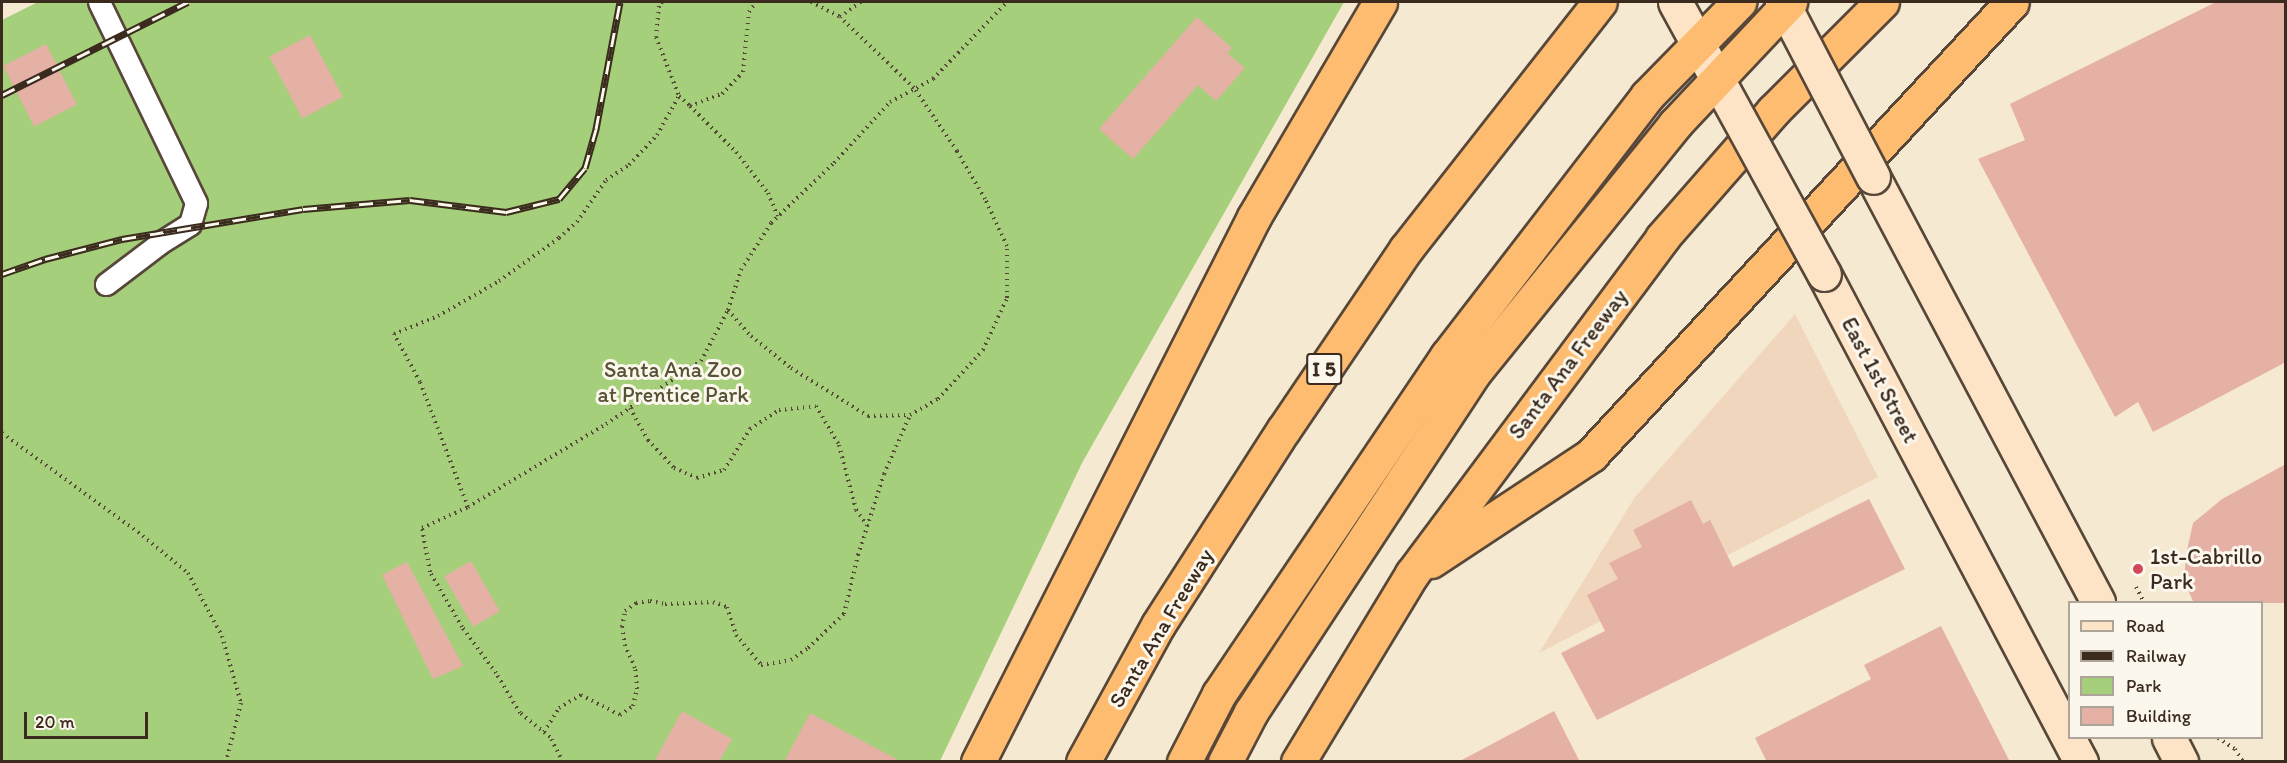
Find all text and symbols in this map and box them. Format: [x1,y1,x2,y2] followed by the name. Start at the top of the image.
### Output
[1503,284,1633,444] street label: Santa Ana Freeway
[1836,313,1924,447] street label: East 1st Street
[1306,351,1342,387] road number: I 5
[597,356,749,408] park label: Santa Ana Zoo at Prentice Park
[2150,543,2262,594] place label: 1st-Cabrillo Park
[1103,544,1219,712] street label: Santa Ana Freeway
[2131,562,2145,576] marker: 1st-Cabrillo Park
[2068,601,2263,739] legend
[2126,615,2165,637] text: Road
[2126,645,2186,667] text: Railway
[2126,675,2161,697] text: Park
[27,700,152,738] scale bar
[2126,705,2191,727] text: Building
[35,711,75,733] text: 20 m

